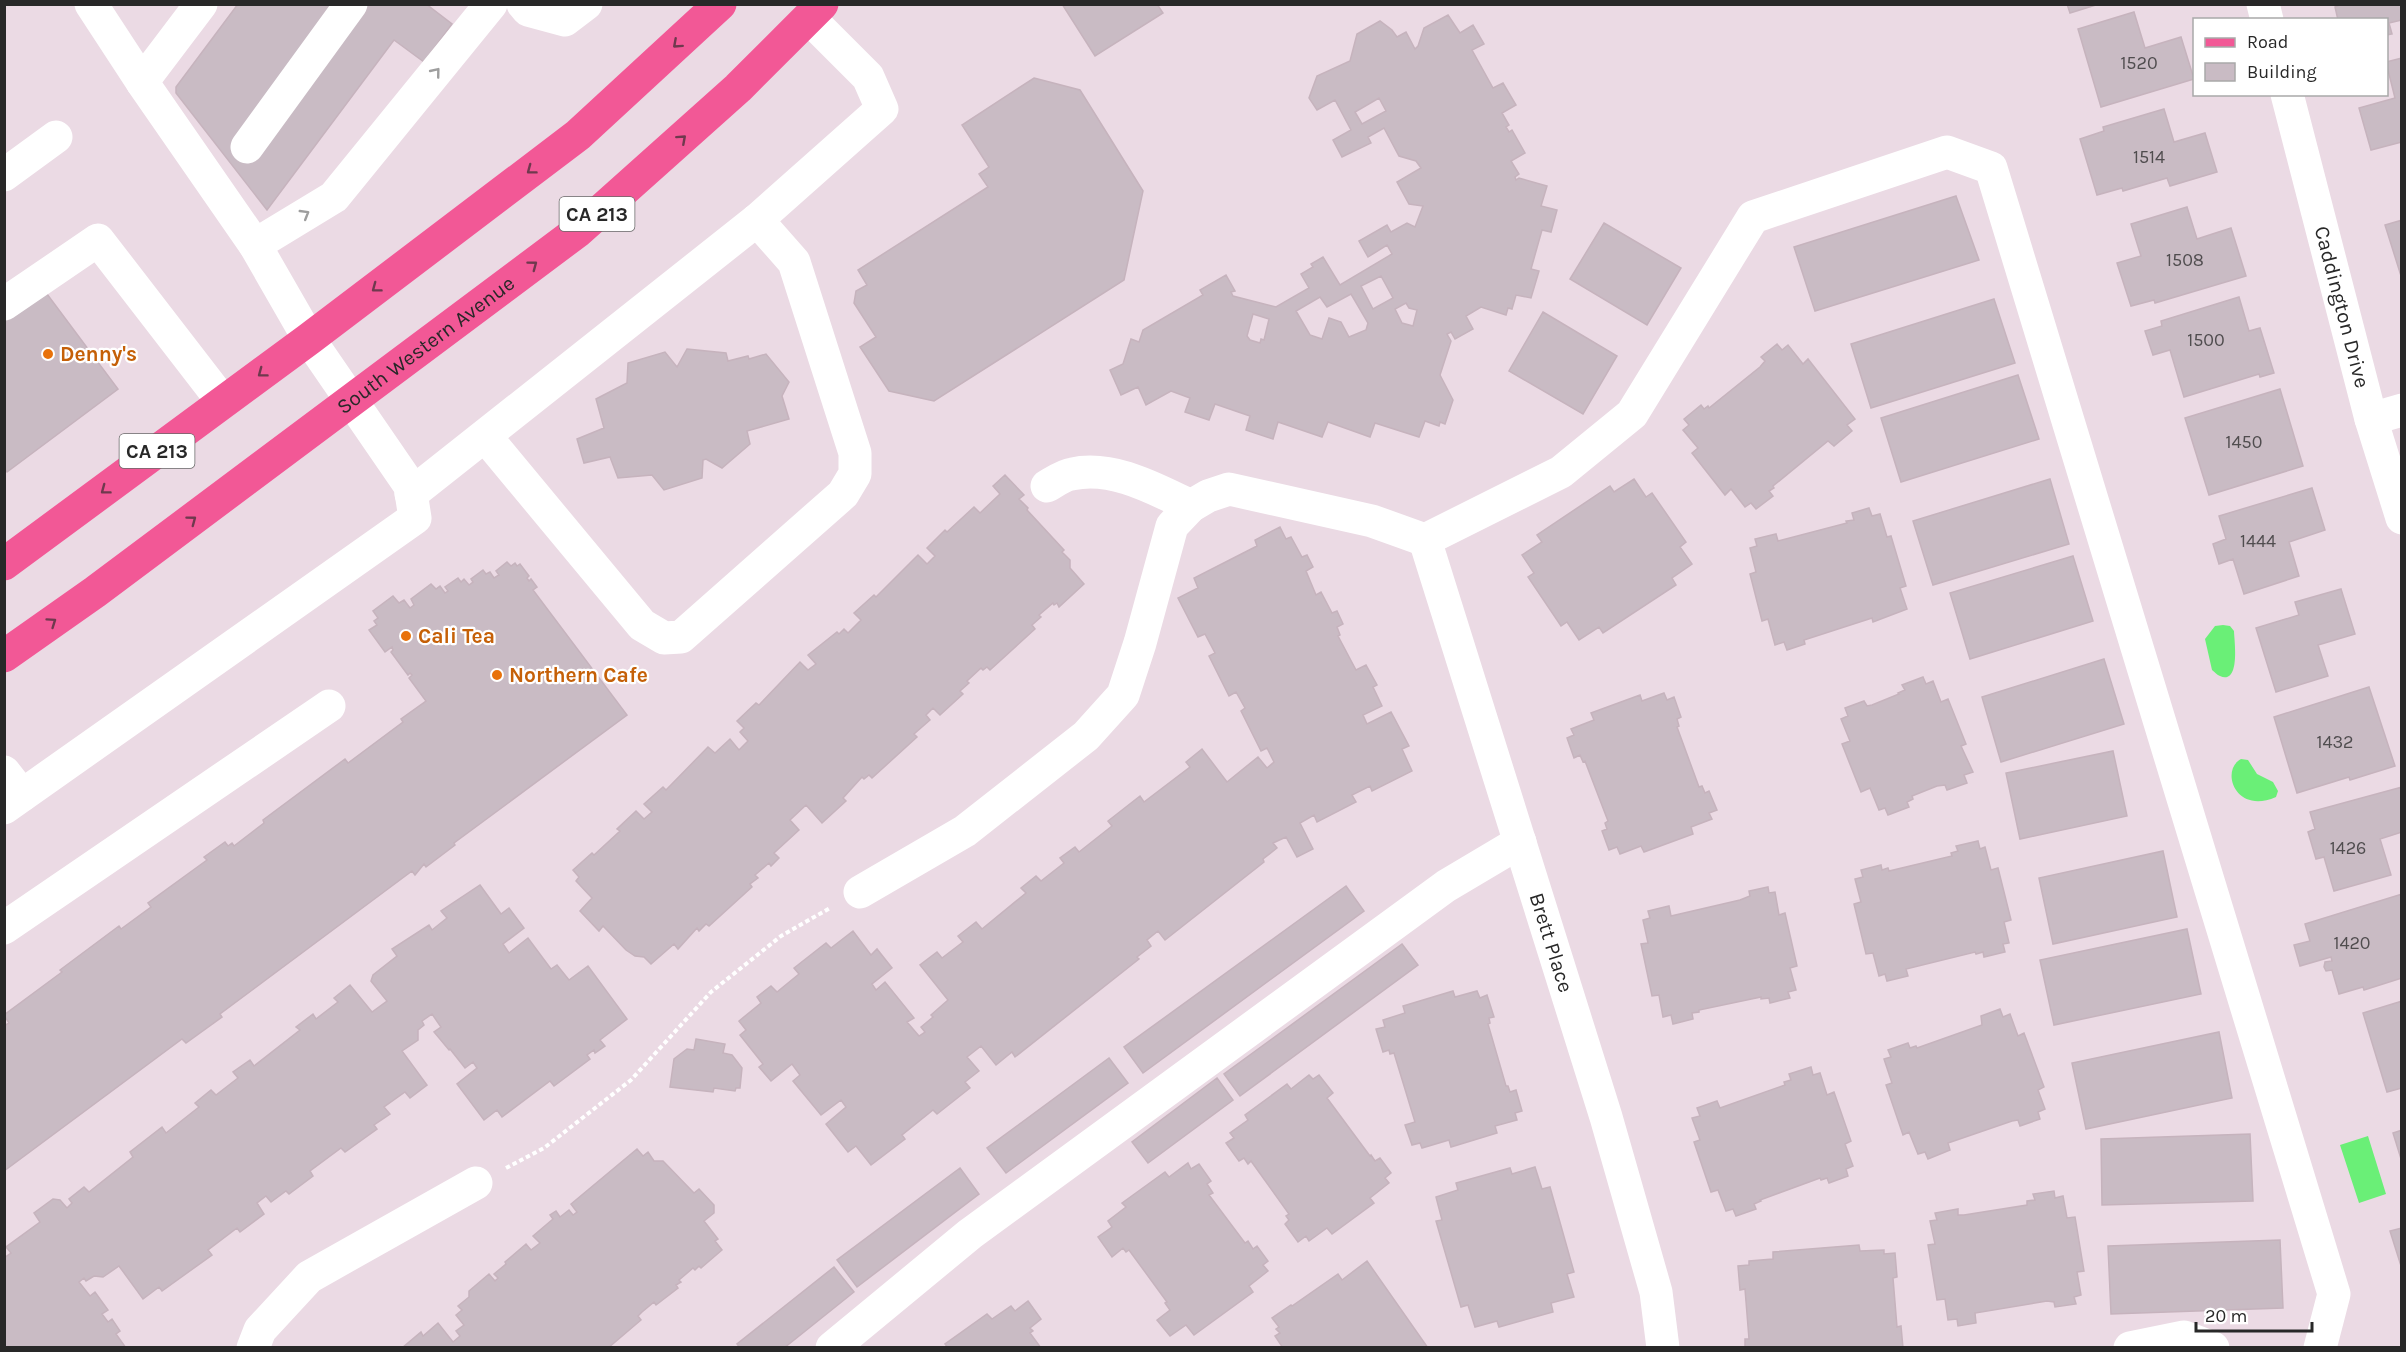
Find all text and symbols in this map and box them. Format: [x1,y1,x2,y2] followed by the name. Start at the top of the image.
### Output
[2193,18,2388,96] legend
[2247,31,2288,53] text: Road
[673,37,684,48] one-way arrow
[2120,52,2158,74] house number: 1520
[2247,61,2317,83] text: Building
[428,68,439,79] one-way arrow
[675,135,686,146] one-way arrow
[2133,146,2165,168] house number: 1514
[527,163,538,174] one-way arrow
[560,197,634,231] road number: CA 213
[299,210,309,222] one-way arrow
[2310,223,2374,391] street label: Caddington Drive
[2166,249,2204,271] house number: 1508
[526,261,537,272] one-way arrow
[332,271,519,419] street label: South Western Avenue
[371,281,382,292] one-way arrow
[2187,329,2225,351] house number: 1500
[60,342,137,366] place label: Denny's
[41,347,55,361] marker: Denny's
[257,366,268,377] one-way arrow
[2226,431,2262,453] house number: 1450
[120,434,195,468] road number: CA 213
[101,482,112,493] one-way arrow
[186,516,197,527] one-way arrow
[2240,530,2276,552] house number: 1444
[46,619,57,630] one-way arrow
[418,624,495,648] place label: Cali Tea
[399,629,413,643] marker: Cali Tea
[509,663,648,687] place label: Northern Cafe
[490,668,504,682] marker: Northern Cafe
[2316,731,2354,753] house number: 1432
[2330,837,2366,859] house number: 1426
[1524,890,1578,995] street label: Brett Place
[2333,932,2371,954] house number: 1420
[2196,1295,2312,1333] scale bar
[2205,1305,2247,1327] text: 20 m

